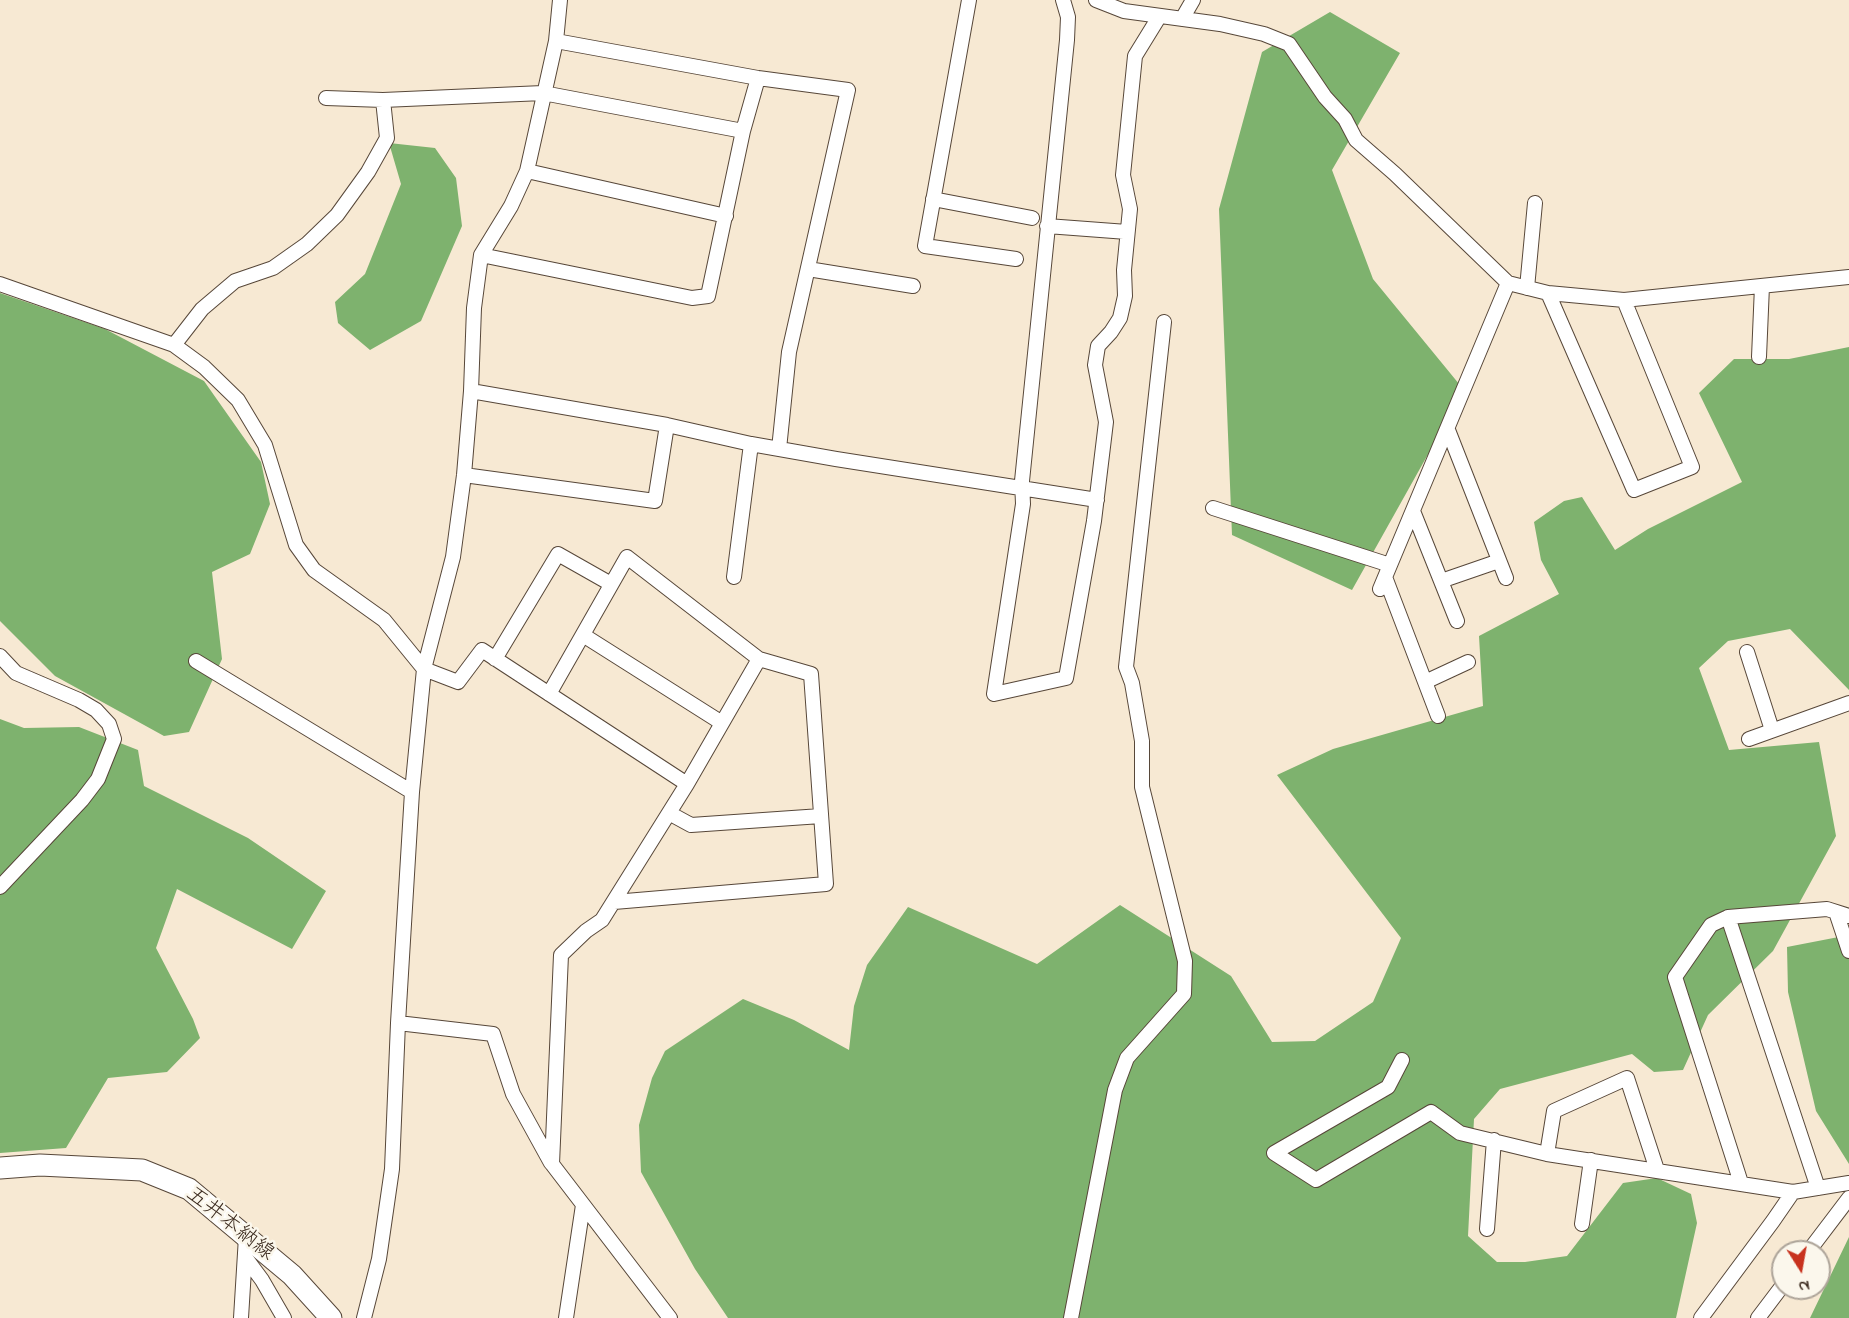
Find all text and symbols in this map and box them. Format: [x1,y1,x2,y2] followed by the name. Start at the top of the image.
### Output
[180,1183,278,1267] street label: 五井本納線
[1771,1240,1831,1300] north arrow
[1796,1273,1812,1299] text: N

